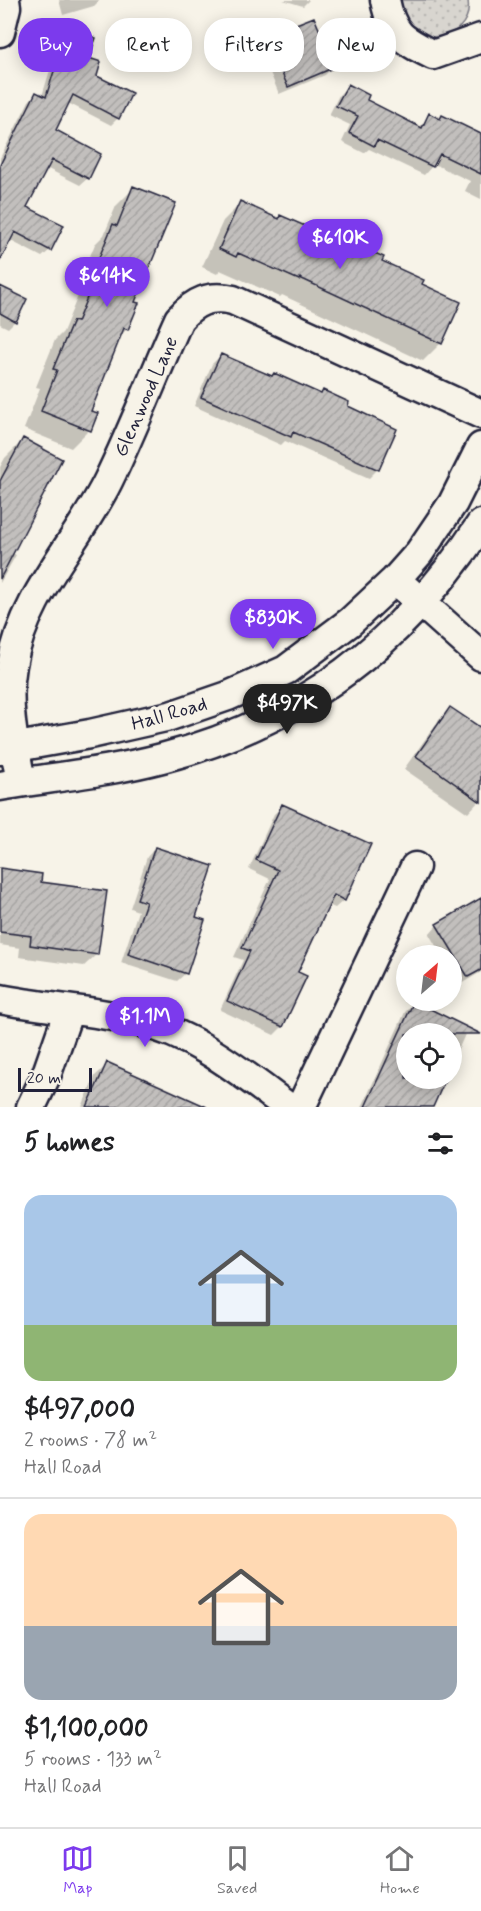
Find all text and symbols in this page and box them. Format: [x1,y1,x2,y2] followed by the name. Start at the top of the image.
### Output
[18,18,93,72] chip: Buy
[105,18,192,72] chip: Rent
[204,18,304,72] chip: Filters
[316,18,396,72] chip: New
[298,219,382,270] pin: $610K
[312,225,368,252] text: $610K
[65,257,149,308] pin: $614K
[79,263,135,290] text: $614K
[108,332,185,461] street label: Glenwood Lane
[231,599,315,650] pin: $830K
[244,605,302,632] text: $830K
[245,684,329,735] pin: $497K
[257,690,317,717] text: $497K
[128,691,210,738] street label: Hall Road
[396,945,462,1011] north arrow
[396,945,462,1089] map controls
[103,997,187,1048] pin: $1.1M
[119,1003,171,1030] text: $1.1M
[396,1023,462,1089] button: locate
[18,1065,92,1092] scale bar
[27,1068,61,1089] text: 20 m
[24,1126,115,1160] text: 5 homes
[424,1127,457,1160] icon: filters
[187,1234,295,1342] icon: home
[24,1393,135,1427] text: $497,000
[24,1427,157,1454] text: 2 rooms · 78 m²
[24,1454,102,1481] text: Hall Road
[187,1553,295,1661] icon: home
[24,1712,149,1746] text: $1,100,000
[24,1746,162,1773] text: 5 rooms · 133 m²
[24,1773,102,1800] text: Hall Road
[61,1842,94,1899] tab: Map
[217,1842,257,1899] tab: Saved
[380,1842,420,1899] tab: Home

